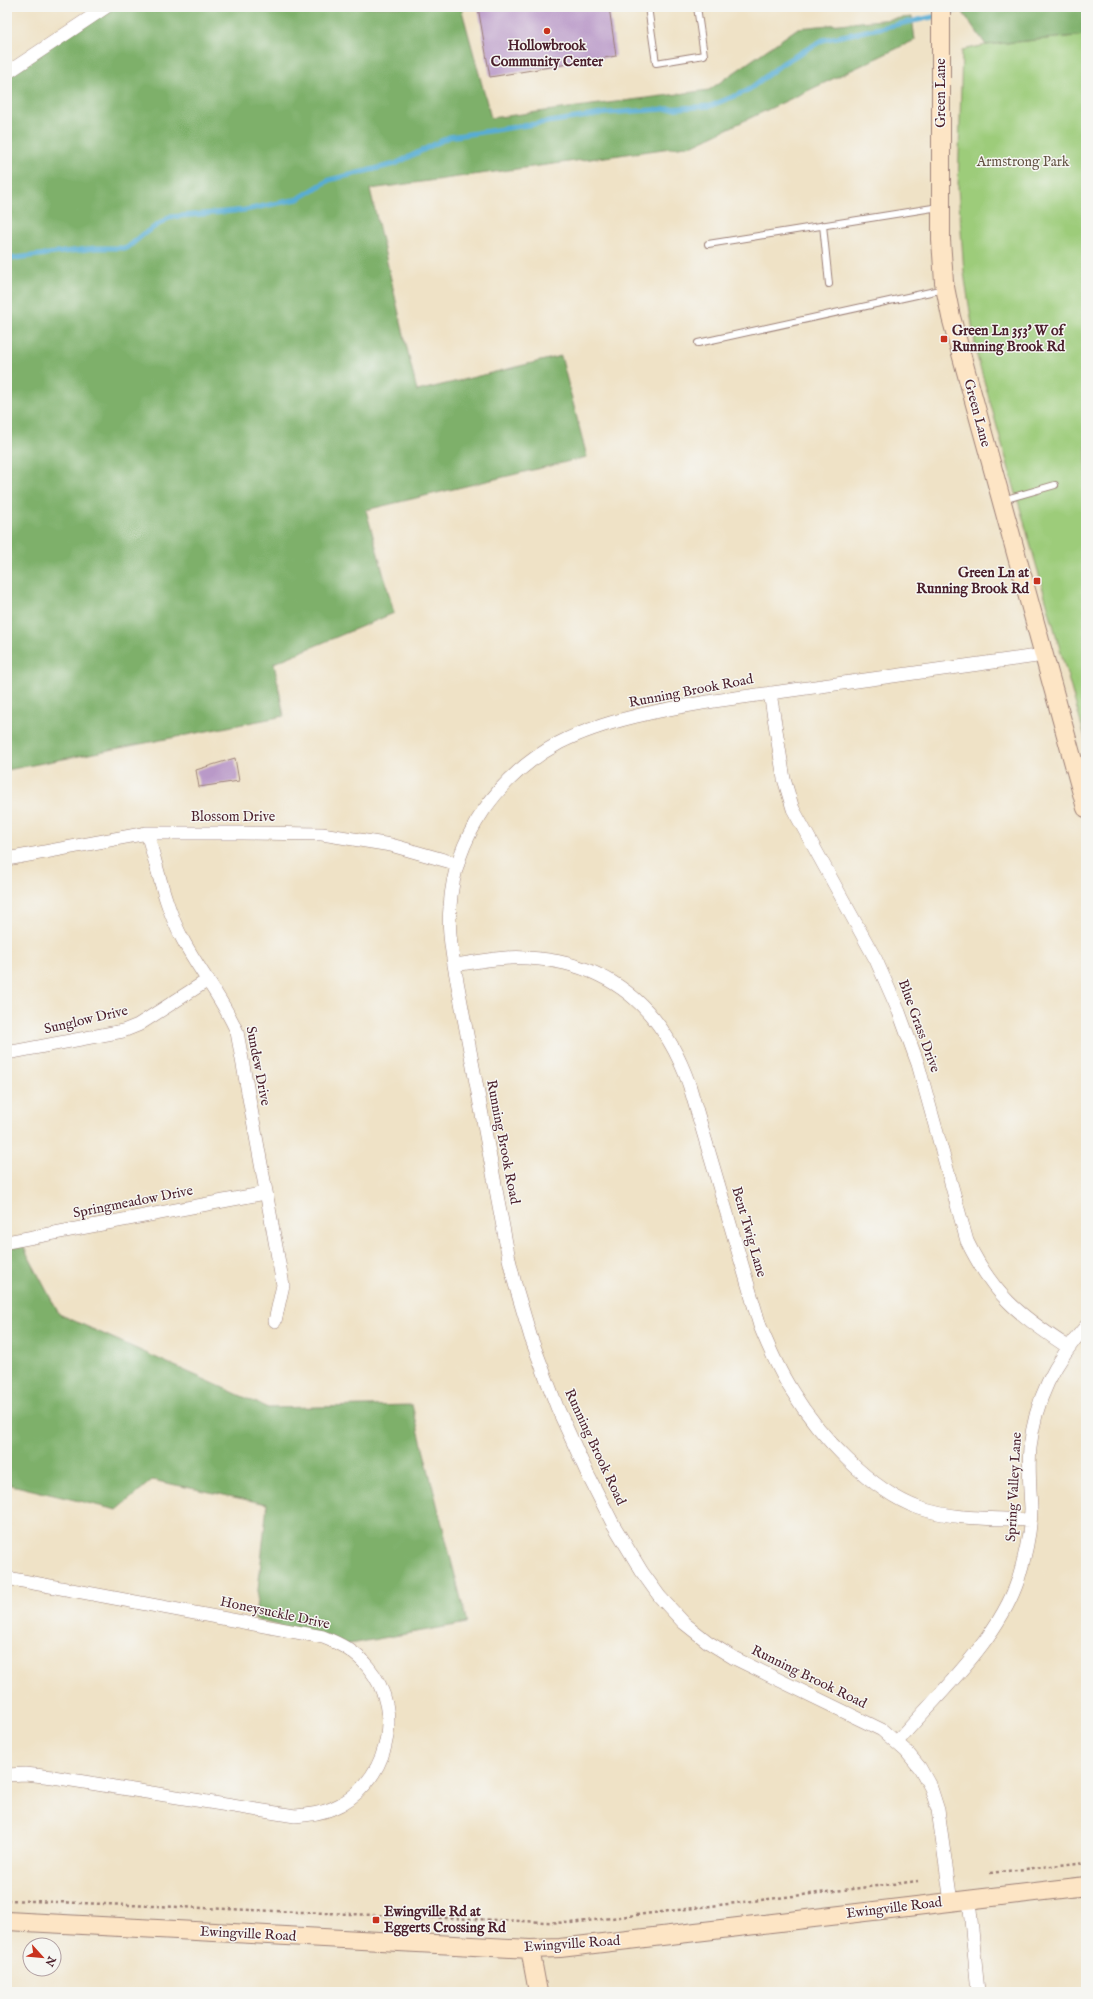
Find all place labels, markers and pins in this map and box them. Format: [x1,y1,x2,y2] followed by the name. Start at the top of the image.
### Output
[542,26,552,36] marker: Hollowbrook Community Center
[491,37,604,71] place label: Hollowbrook Community Center
[952,322,1066,356] place label: Green Ln 353' W of Running Brook Rd
[939,334,949,344] marker: Green Ln 353' W of Running Brook Rd
[916,564,1030,598] place label: Green Ln at Running Brook Rd
[1032,576,1042,586] marker: Green Ln at Running Brook Rd
[384,1903,506,1937] place label: Ewingville Rd at Eggerts Crossing Rd
[371,1915,381,1925] marker: Ewingville Rd at Eggerts Crossing Rd

